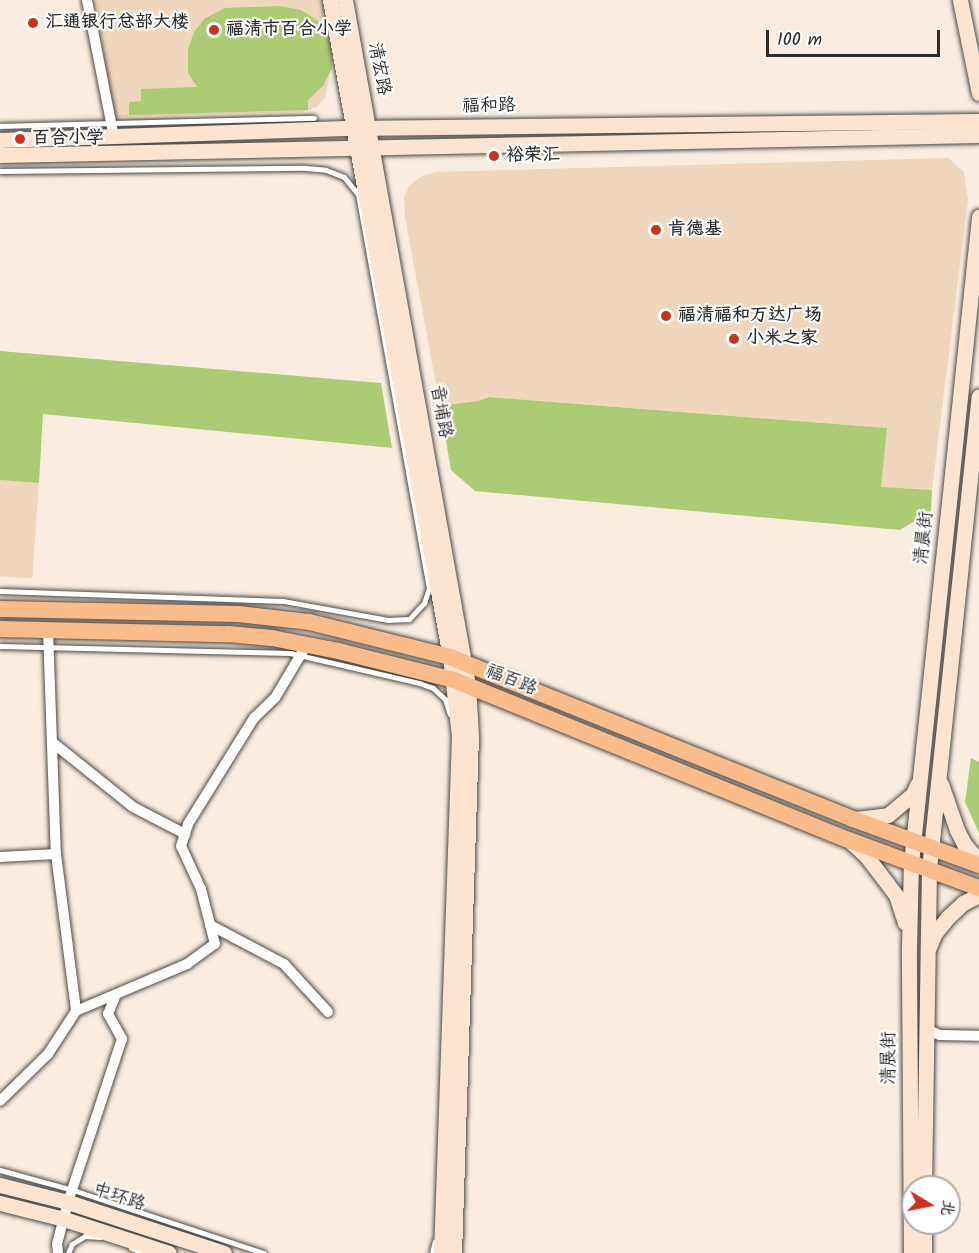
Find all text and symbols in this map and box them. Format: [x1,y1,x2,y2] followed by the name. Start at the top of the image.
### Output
[45,12,189,34] place label: 汇通银行总部大楼
[26,16,40,30] marker: 汇通银行总部大楼
[769,18,943,56] scale bar
[226,19,352,41] place label: 福清市百合小学
[207,23,221,37] marker: 福清市百合小学
[777,26,822,55] text: 100 m
[362,40,394,98] street label: 清宏路
[462,96,516,118] street label: 福和路
[32,128,104,150] place label: 百合小学
[13,132,27,146] marker: 百合小学
[506,145,560,167] place label: 裕荣汇
[487,149,501,163] marker: 裕荣汇
[668,219,722,241] place label: 肯德基
[649,223,663,237] marker: 肯德基
[678,305,822,327] place label: 福清福和万达广场
[659,309,673,323] marker: 福清福和万达广场
[746,328,818,350] place label: 小米之家
[727,332,741,346] marker: 小米之家
[425,384,455,440] street label: 音埔路
[911,510,939,566] street label: 清晨街
[482,661,540,701] street label: 福百路
[879,1031,901,1085] street label: 清展街
[901,1175,961,1235] north arrow
[90,1179,148,1217] street label: 中环路
[934,1198,961,1218] text: 北

